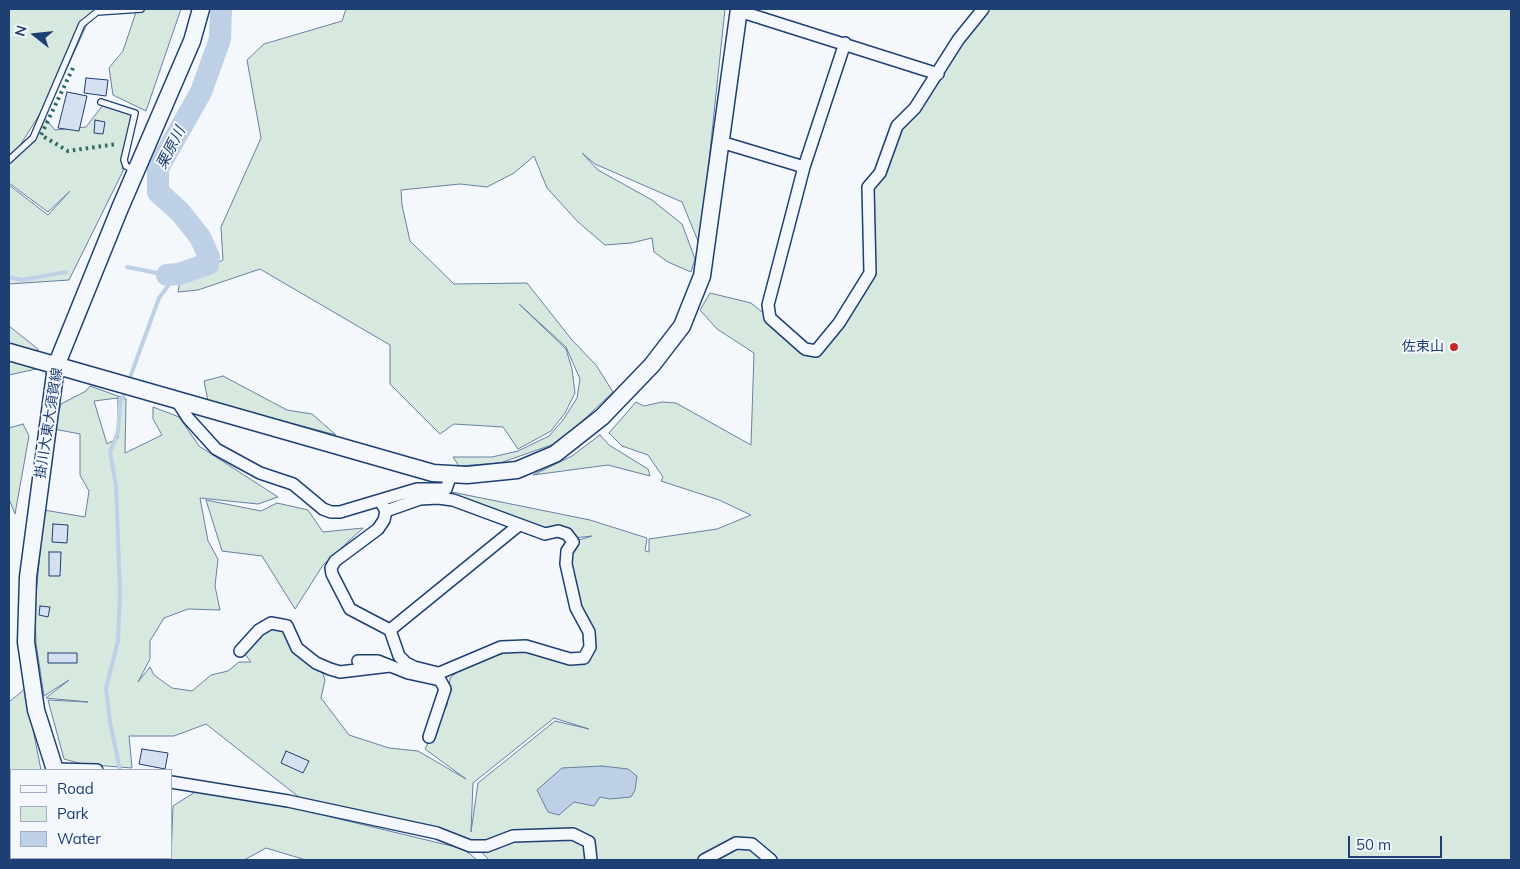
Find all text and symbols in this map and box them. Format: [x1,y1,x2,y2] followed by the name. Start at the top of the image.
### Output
[10,10,60,60] north arrow
[10,23,31,38] text: N
[153,124,189,172] water label: 栗原川
[1402,339,1444,355] place label: 佐束山
[1448,341,1460,353] marker: 佐束山
[32,366,66,480] street label: 掛川大東大須賀線
[10,769,172,859] legend
[57,779,94,798] text: Road
[57,804,89,823] text: Park
[1350,826,1444,858] scale bar
[57,829,101,848] text: Water
[1356,835,1391,854] text: 50 m

